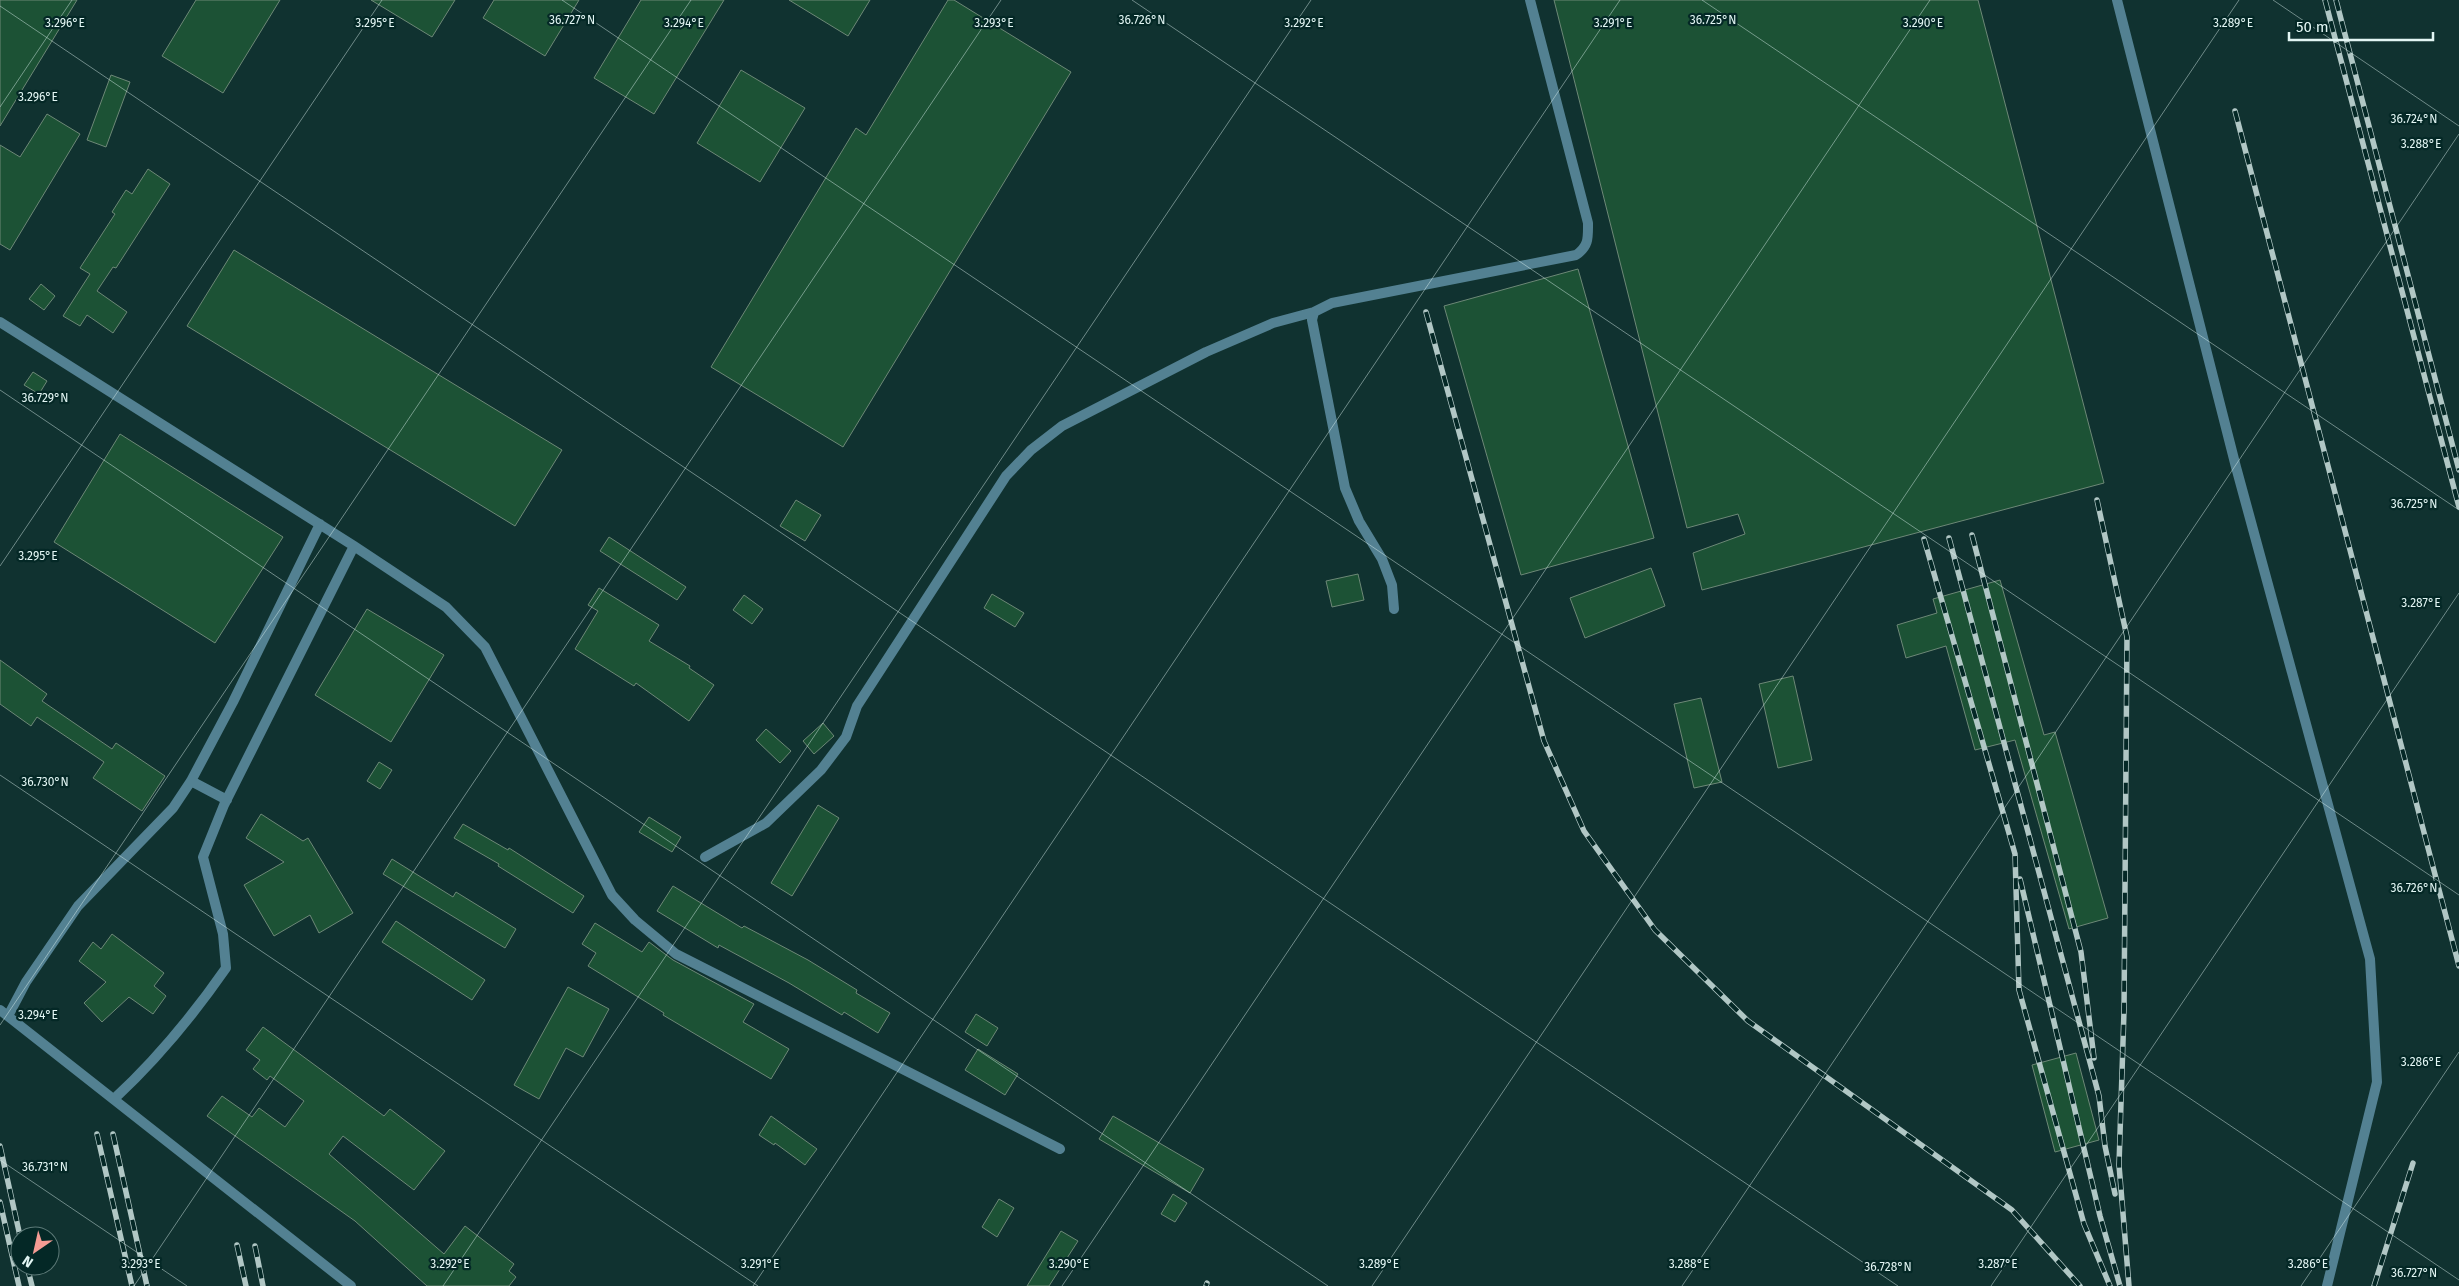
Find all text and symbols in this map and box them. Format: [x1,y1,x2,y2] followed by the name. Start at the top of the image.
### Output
[2289,10,2433,42] scale bar
[549,13,595,27] text: 36.727°N
[1118,13,1166,27] text: 36.726°N
[1690,13,1736,27] text: 36.725°N
[45,16,85,30] text: 3.296°E
[355,16,395,30] text: 3.295°E
[664,16,704,30] text: 3.294°E
[974,16,1014,30] text: 3.293°E
[1284,16,1324,30] text: 3.292°E
[1594,16,1632,30] text: 3.291°E
[1903,16,1943,30] text: 3.290°E
[2213,16,2253,30] text: 3.289°E
[2296,18,2329,36] text: 50 m
[18,90,58,104] text: 3.296°E
[2391,112,2437,126] text: 36.724°N
[2401,137,2441,151] text: 3.288°E
[21,391,69,405] text: 36.729°N
[2391,497,2437,511] text: 36.725°N
[18,549,58,563] text: 3.295°E
[2401,596,2441,610] text: 3.287°E
[21,775,69,789] text: 36.730°N
[2390,881,2438,895] text: 36.726°N
[18,1008,58,1022] text: 3.294°E
[2401,1055,2441,1069] text: 3.286°E
[22,1160,68,1174] text: 36.731°N
[10,1226,60,1276] north arrow
[19,1252,37,1271] text: N
[121,1257,161,1271] text: 3.293°E
[430,1257,470,1271] text: 3.292°E
[741,1257,779,1271] text: 3.291°E
[1049,1257,1089,1271] text: 3.290°E
[1359,1257,1399,1271] text: 3.289°E
[1669,1257,1709,1271] text: 3.288°E
[1978,1257,2018,1271] text: 3.287°E
[2288,1257,2328,1271] text: 3.286°E
[1864,1260,1912,1274] text: 36.728°N
[2391,1266,2437,1280] text: 36.727°N

